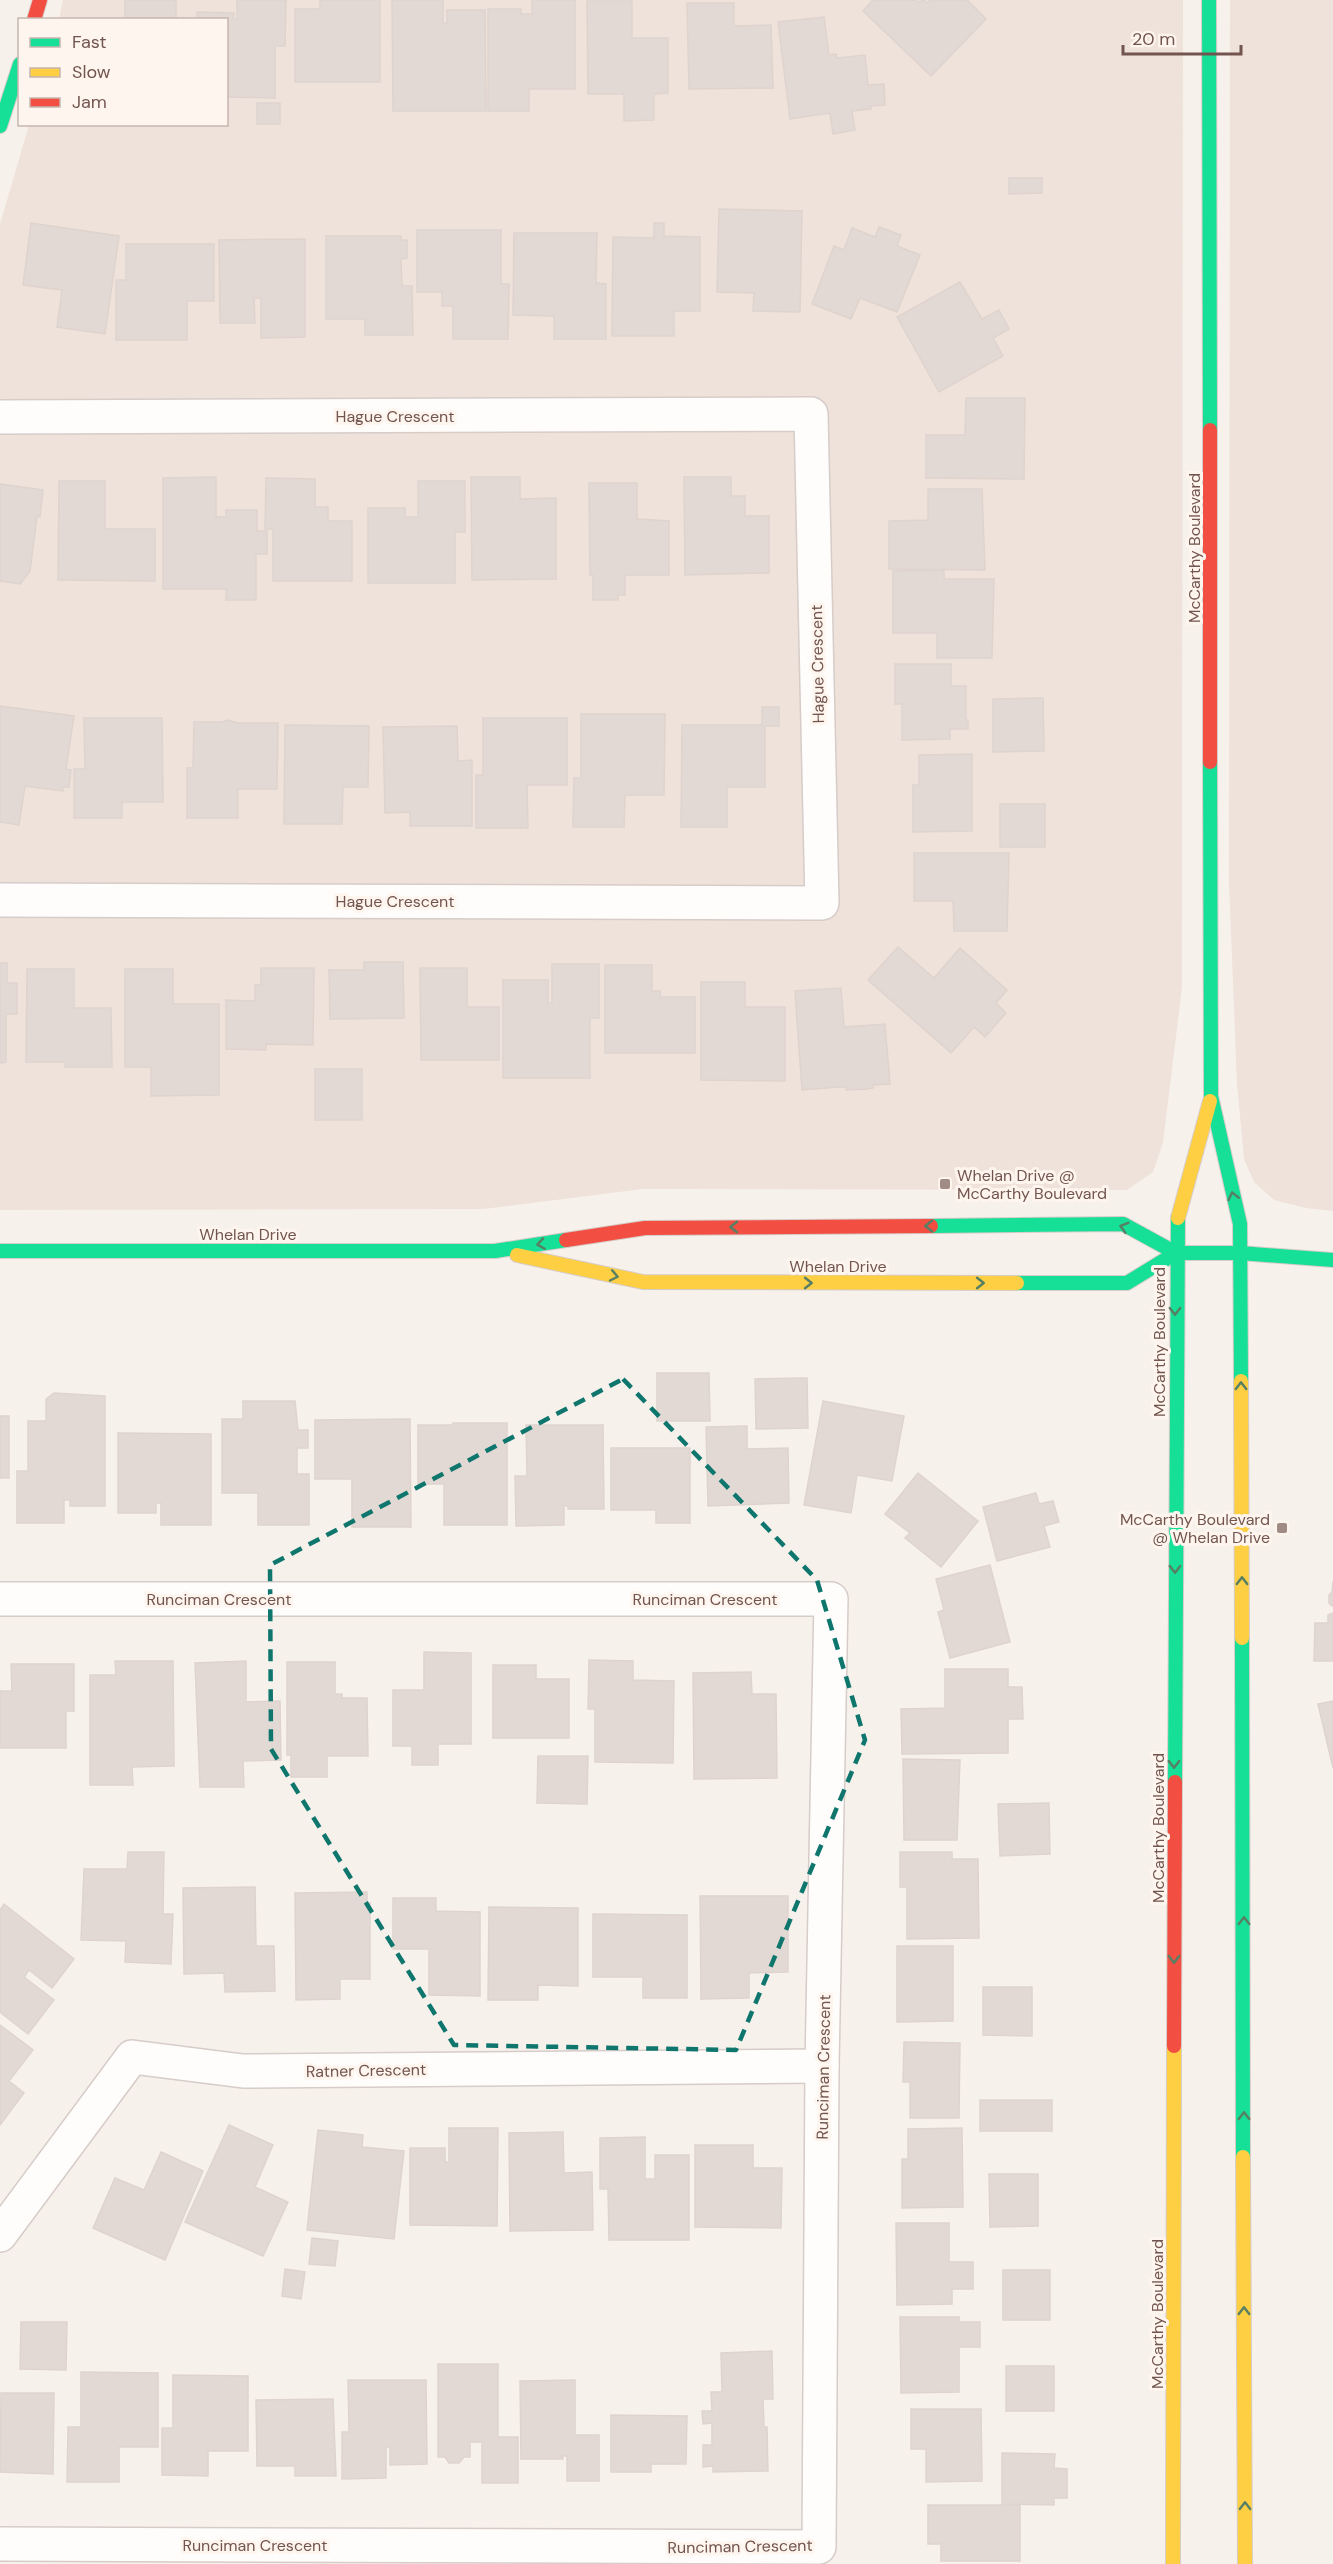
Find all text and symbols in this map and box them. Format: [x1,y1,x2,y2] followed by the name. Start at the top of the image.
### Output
[18,18,228,126] legend
[1123,18,1242,56] scale bar
[1132,27,1175,51] text: 20 m
[72,30,107,54] text: Fast
[72,60,111,84] text: Slow
[72,90,107,114] text: Jam
[336,406,454,427] street label: Hague Crescent
[1184,473,1205,623] street label: McCarthy Boulevard
[806,604,829,724] street label: Hague Crescent
[336,891,454,912] street label: Hague Crescent
[957,1165,1107,1204] place label: Whelan Drive @ McCarthy Boulevard
[938,1177,952,1191] marker: Whelan Drive @ McCarthy Boulevard
[1227,1191,1240,1201] one-way arrow
[925,1220,934,1232] one-way arrow
[730,1221,739,1233] one-way arrow
[1119,1222,1129,1234] one-way arrow
[199,1224,297,1245] street label: Whelan Drive
[536,1237,545,1249] one-way arrow
[789,1256,887,1277] street label: Whelan Drive
[1149,1267,1170,1417] street label: McCarthy Boulevard
[609,1269,619,1282] one-way arrow
[804,1277,813,1289] one-way arrow
[976,1277,985,1289] one-way arrow
[1169,1307,1181,1316] one-way arrow
[1235,1382,1247,1391] one-way arrow
[1120,1509,1270,1548] place label: McCarthy Boulevard @ Whelan Drive
[1275,1521,1289,1535] marker: McCarthy Boulevard @ Whelan Drive
[1169,1565,1181,1574] one-way arrow
[1236,1577,1249,1586] one-way arrow
[146,1589,292,1610] street label: Runciman Crescent
[632,1589,778,1610] street label: Runciman Crescent
[1148,1753,1169,1903] street label: McCarthy Boulevard
[1168,1760,1180,1769] one-way arrow
[1238,1916,1250,1925] one-way arrow
[1168,1955,1180,1964] one-way arrow
[812,1994,835,2140] street label: Runciman Crescent
[306,2059,426,2082] street label: Ratner Crescent
[1238,2111,1250,2120] one-way arrow
[1147,2239,1168,2389] street label: McCarthy Boulevard
[1238,2306,1250,2315] one-way arrow
[1239,2501,1251,2510] one-way arrow
[182,2535,328,2556] street label: Runciman Crescent
[667,2535,813,2558] street label: Runciman Crescent

